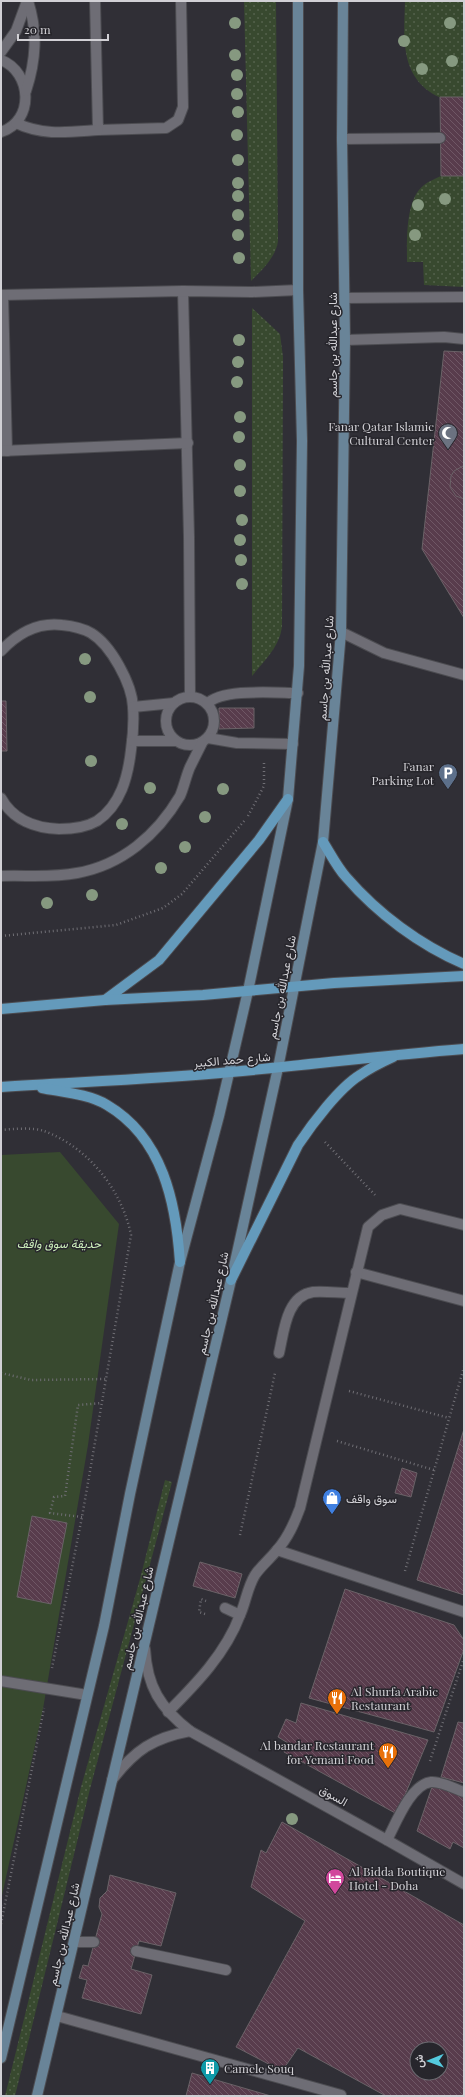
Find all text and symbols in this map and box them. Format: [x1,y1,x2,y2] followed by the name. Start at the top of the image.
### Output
[18,16,108,42] scale bar
[24,21,51,37] text: 20 m
[324,292,342,398] street label: شارع عبدالله بن جاسم
[328,418,435,448] place label: Fanar Qatar Islamic Cultural Center
[437,422,459,450] mosque icon: Fanar Qatar Islamic Cultural Center
[313,615,339,721] street label: شارع عبدالله بن جاسم
[372,758,435,788] place label: Fanar Parking Lot
[437,762,459,790] parking icon: Fanar Parking Lot
[263,934,301,1041] street label: شارع عبدالله بن جاسم
[192,1048,271,1072] street label: شارع حمد الكبير
[17,1235,102,1252] park label: حديقة سوق واقف
[192,1250,234,1357] street label: شارع عبدالله بن جاسم
[321,1487,343,1515] shop icon: سوق واقف
[346,1490,397,1507] place label: سوق واقف
[117,1565,159,1672] street label: شارع عبدالله بن جاسم
[350,1683,438,1713] place label: Al Shurfa Arabic Restaurant
[326,1687,348,1715] restaurant icon: Al Shurfa Arabic Restaurant
[259,1737,375,1767] place label: Al bandar Restaurant for Yemani Food
[377,1741,399,1769] restaurant icon: Al bandar Restaurant for Yemani Food
[317,1781,351,1810] street label: السوق
[348,1863,445,1893] place label: Al Bidda Boutique Hotel - Doha
[324,1867,346,1895] hotel icon: Al Bidda Boutique Hotel - Doha
[43,1881,85,1988] street label: شارع عبدالله بن جاسم
[409,2041,449,2081] north arrow
[411,2054,426,2068] text: ش
[199,2057,221,2085] building icon: Camele Souq
[224,2060,294,2076] place label: Camele Souq

